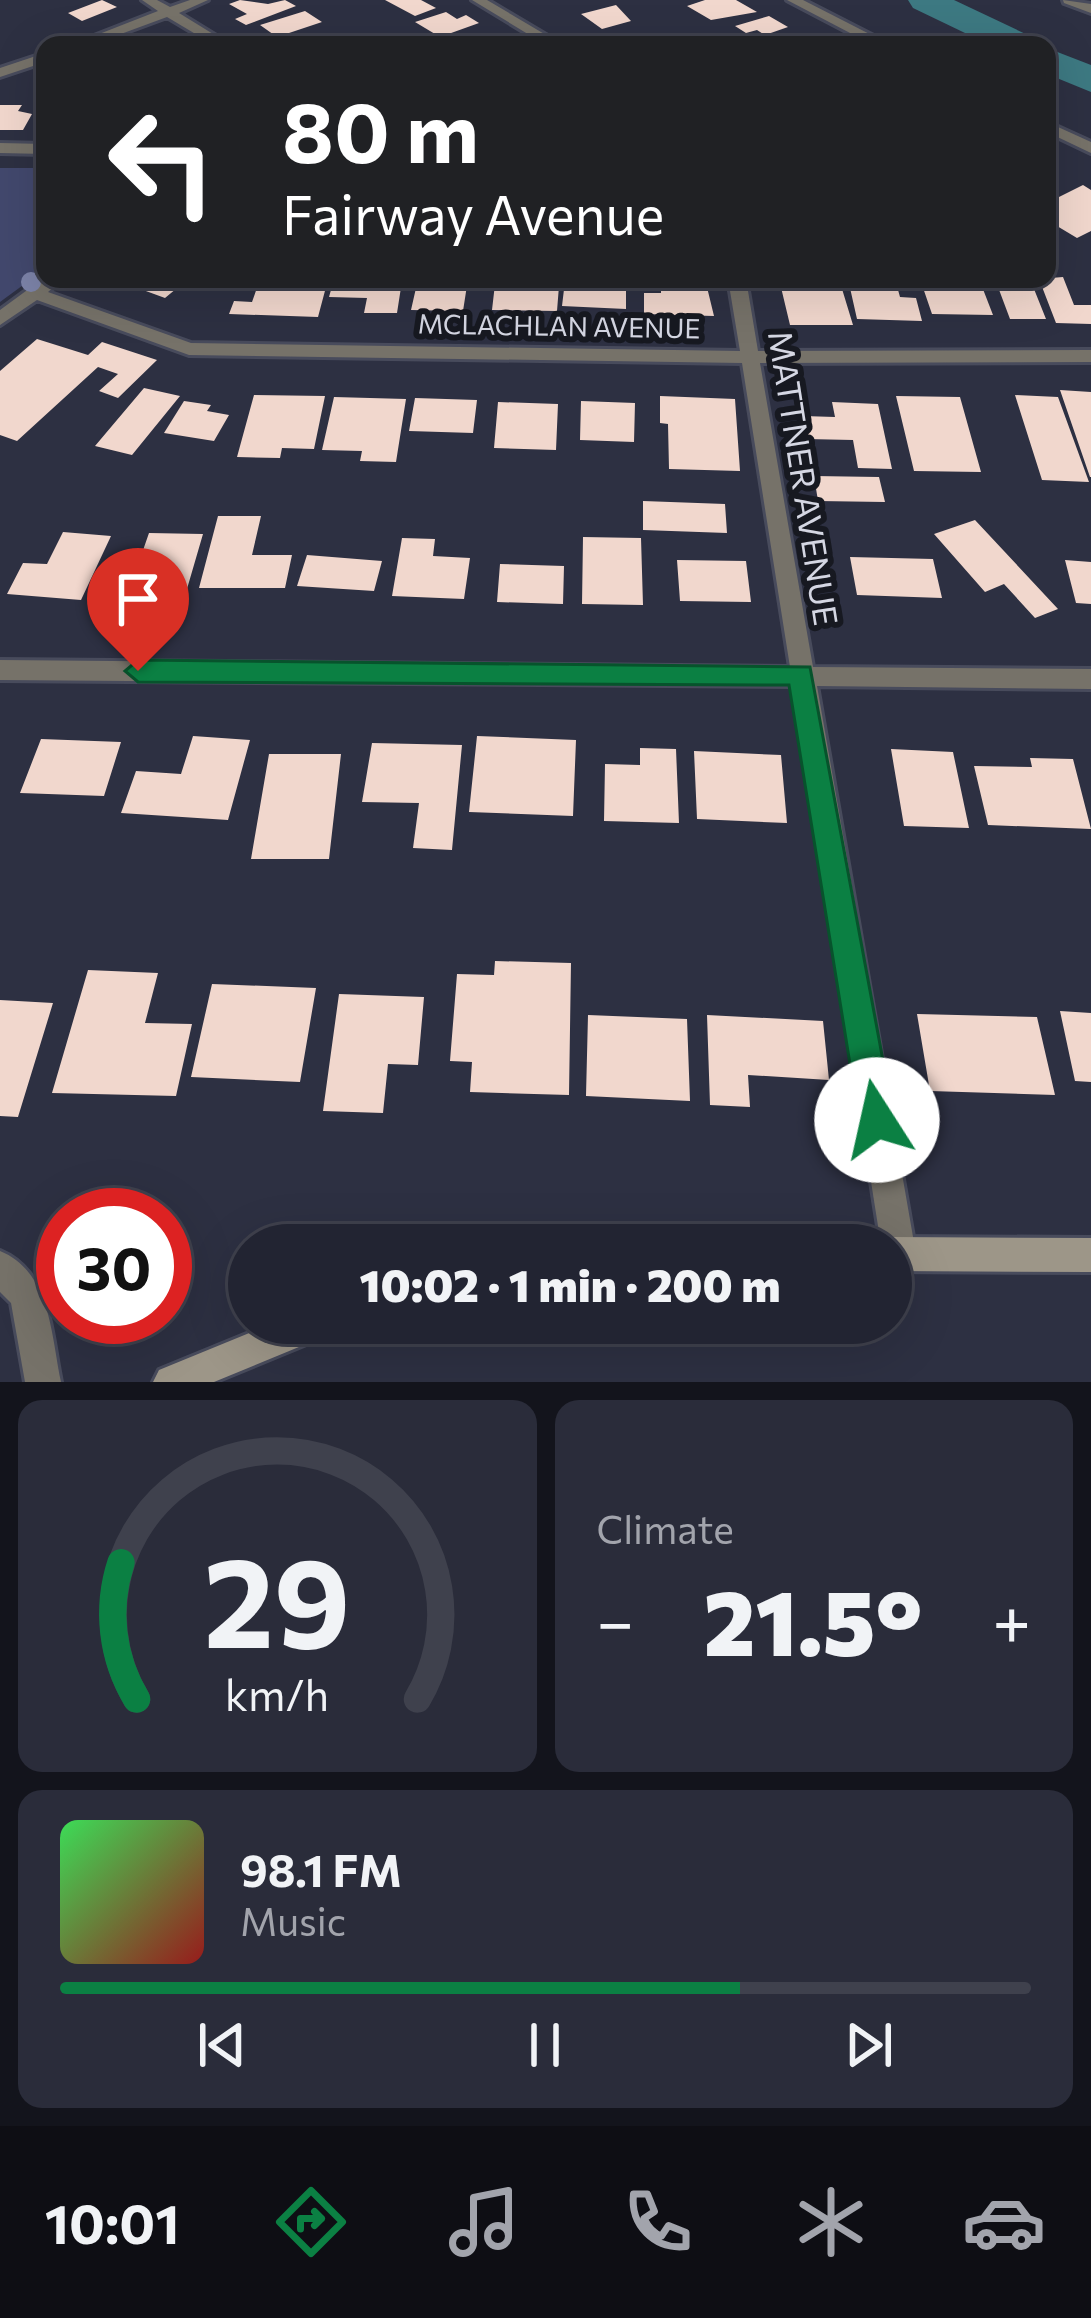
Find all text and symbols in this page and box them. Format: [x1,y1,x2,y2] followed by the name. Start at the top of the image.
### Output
[282,78,479,180] text: 80 m
[84,84,240,240] icon: left
[282,180,664,246] text: Fairway Avenue
[417,307,701,344] street label: MCLACHLAN AVENUE
[761,327,848,628] street label: MATTNER AVENUE
[87,548,189,671] pin
[105,566,171,632] icon: arrive
[814,1057,940,1183] position arrow
[36,1188,192,1344] speed limit sign: 30
[359,1256,781,1311] text: 10:02 · 1 min · 200 m
[597,1504,734,1552] text: Climate
[204,1521,351,1674] text: 29
[703,1564,923,1675] text: 21.5°
[597,1579,634,1660] text: −
[992,1579,1031,1660] text: +
[225,1667,329,1720] text: km/h
[240,1841,402,1896] text: 98.1 FM
[240,1896,346,1944] text: Music
[189,2012,255,2078] icon: previous
[512,2012,578,2078] icon: pause
[836,2012,902,2078] icon: next
[269,2180,353,2264] icon: directions
[442,2180,526,2264] icon: music
[616,2180,700,2264] icon: phone
[789,2180,873,2264] icon: climate
[962,2180,1046,2264] icon: car
[45,2189,180,2255] text: 10:01

